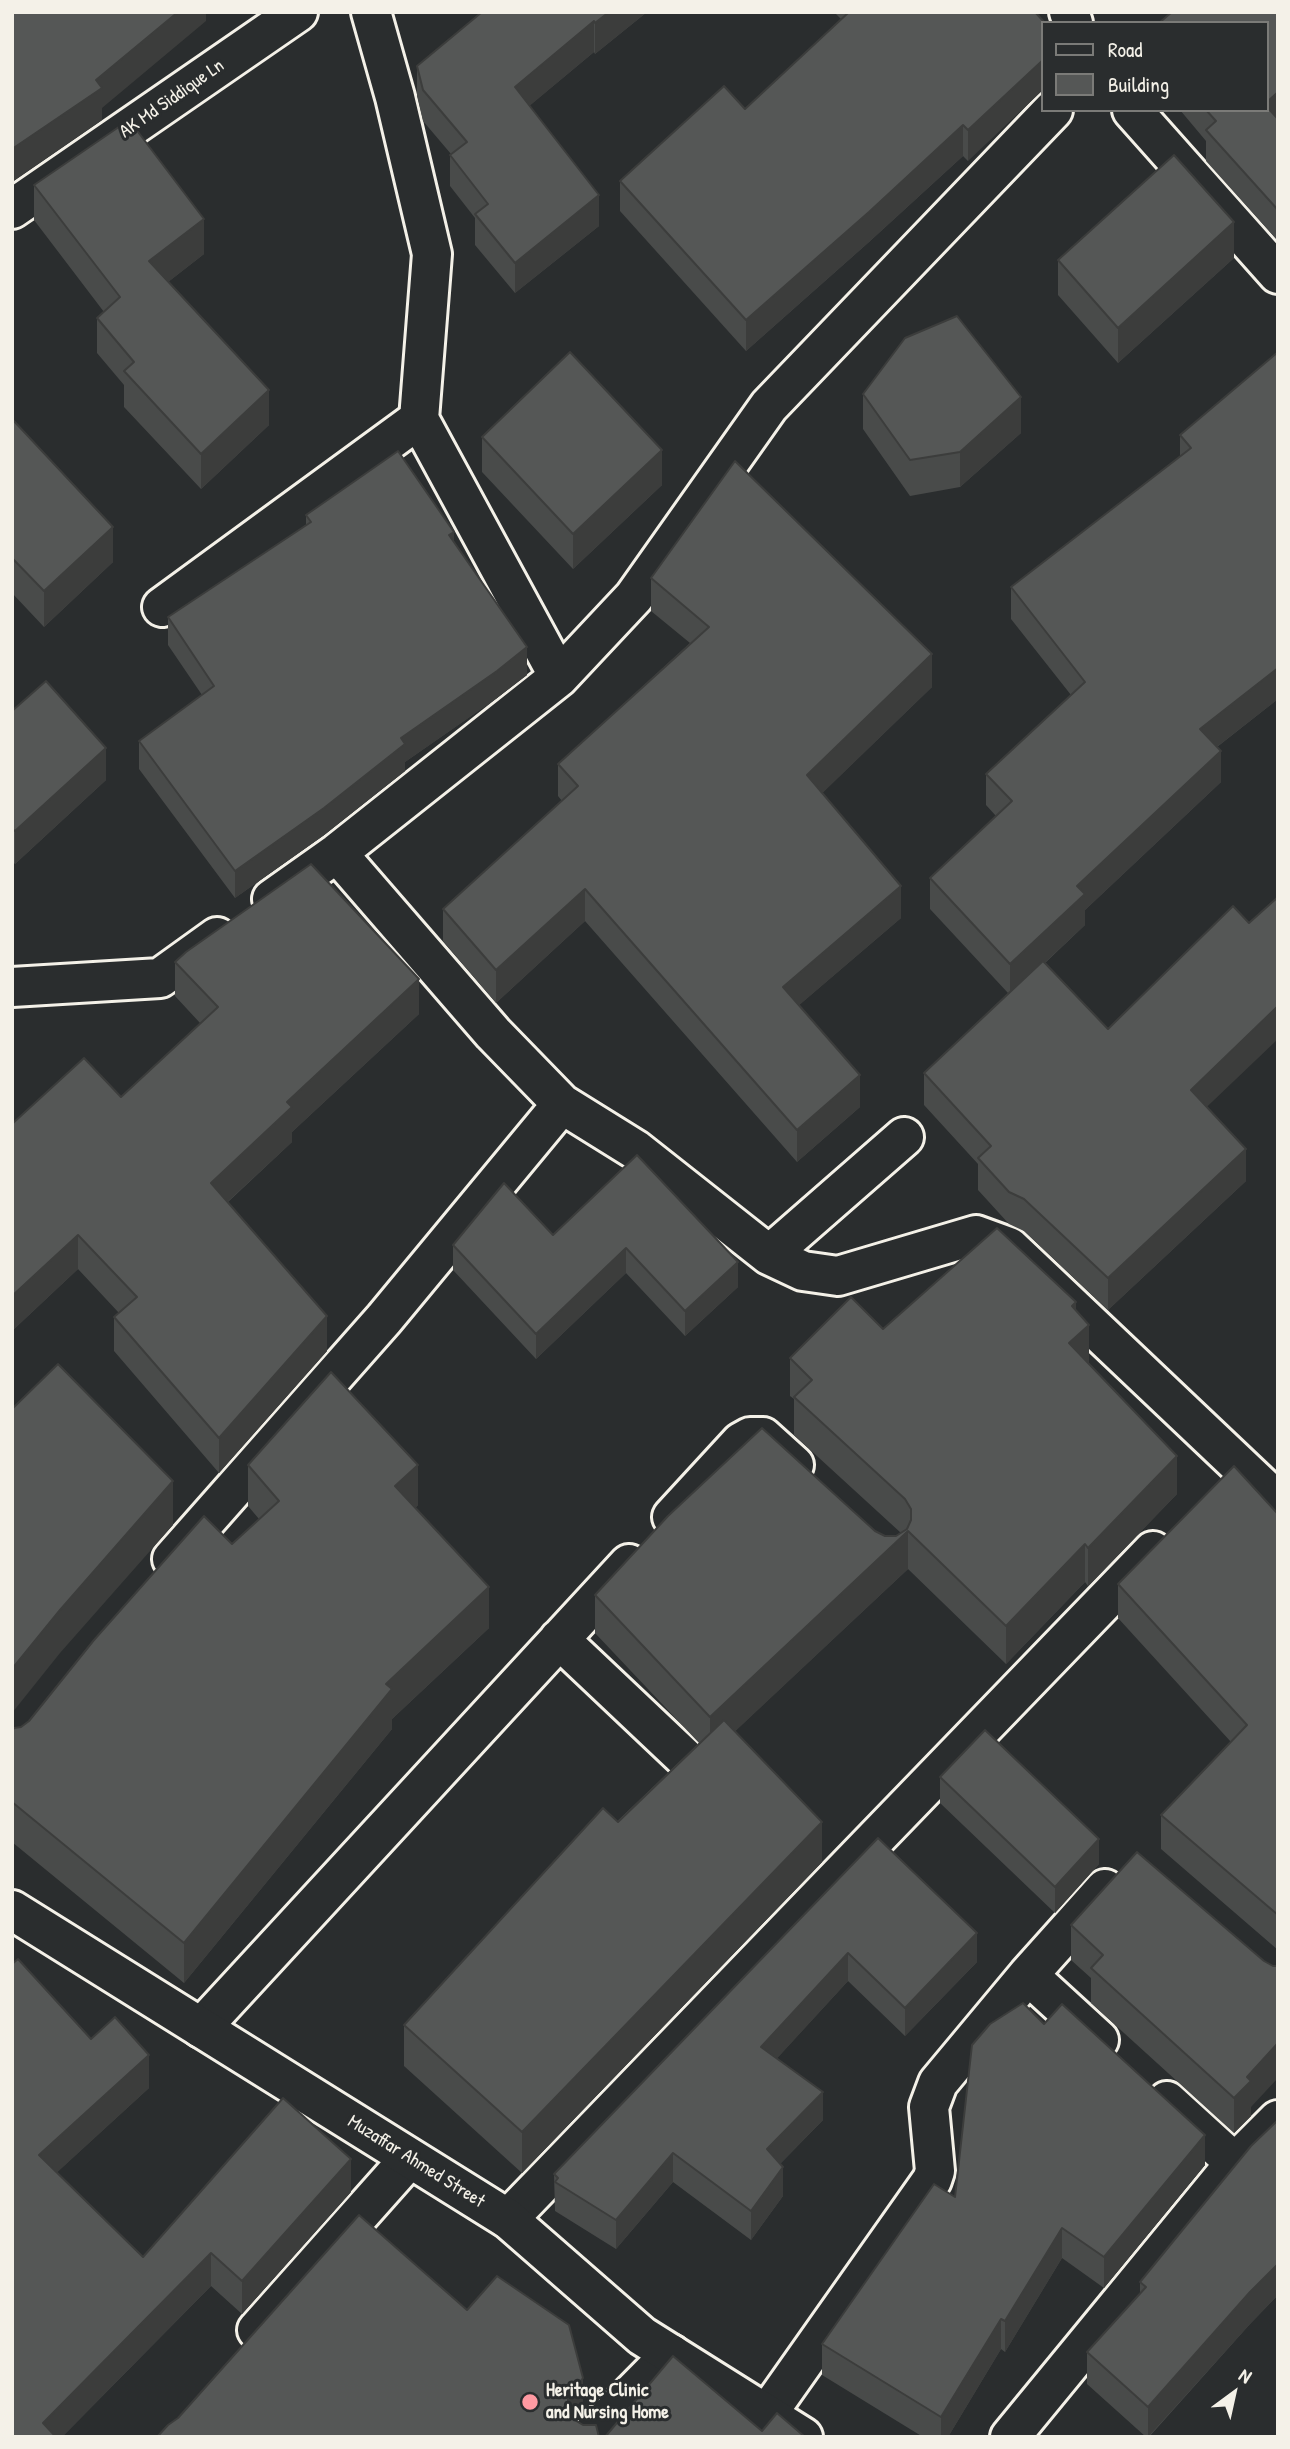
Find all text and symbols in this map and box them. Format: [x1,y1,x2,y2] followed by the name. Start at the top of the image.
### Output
[1042,21,1269,112] legend
[1108,35,1142,64] text: Road
[115,54,229,144] street label: AK Md Siddique Ln
[1108,70,1169,99] text: Building
[343,2111,489,2213] street label: Muzaffar Ahmed Street
[1199,2358,1269,2428] north arrow
[1234,2362,1257,2389] text: N
[546,2380,669,2424] place label: Heritage Clinic and Nursing Home
[520,2392,540,2412] marker: Heritage Clinic and Nursing Home

